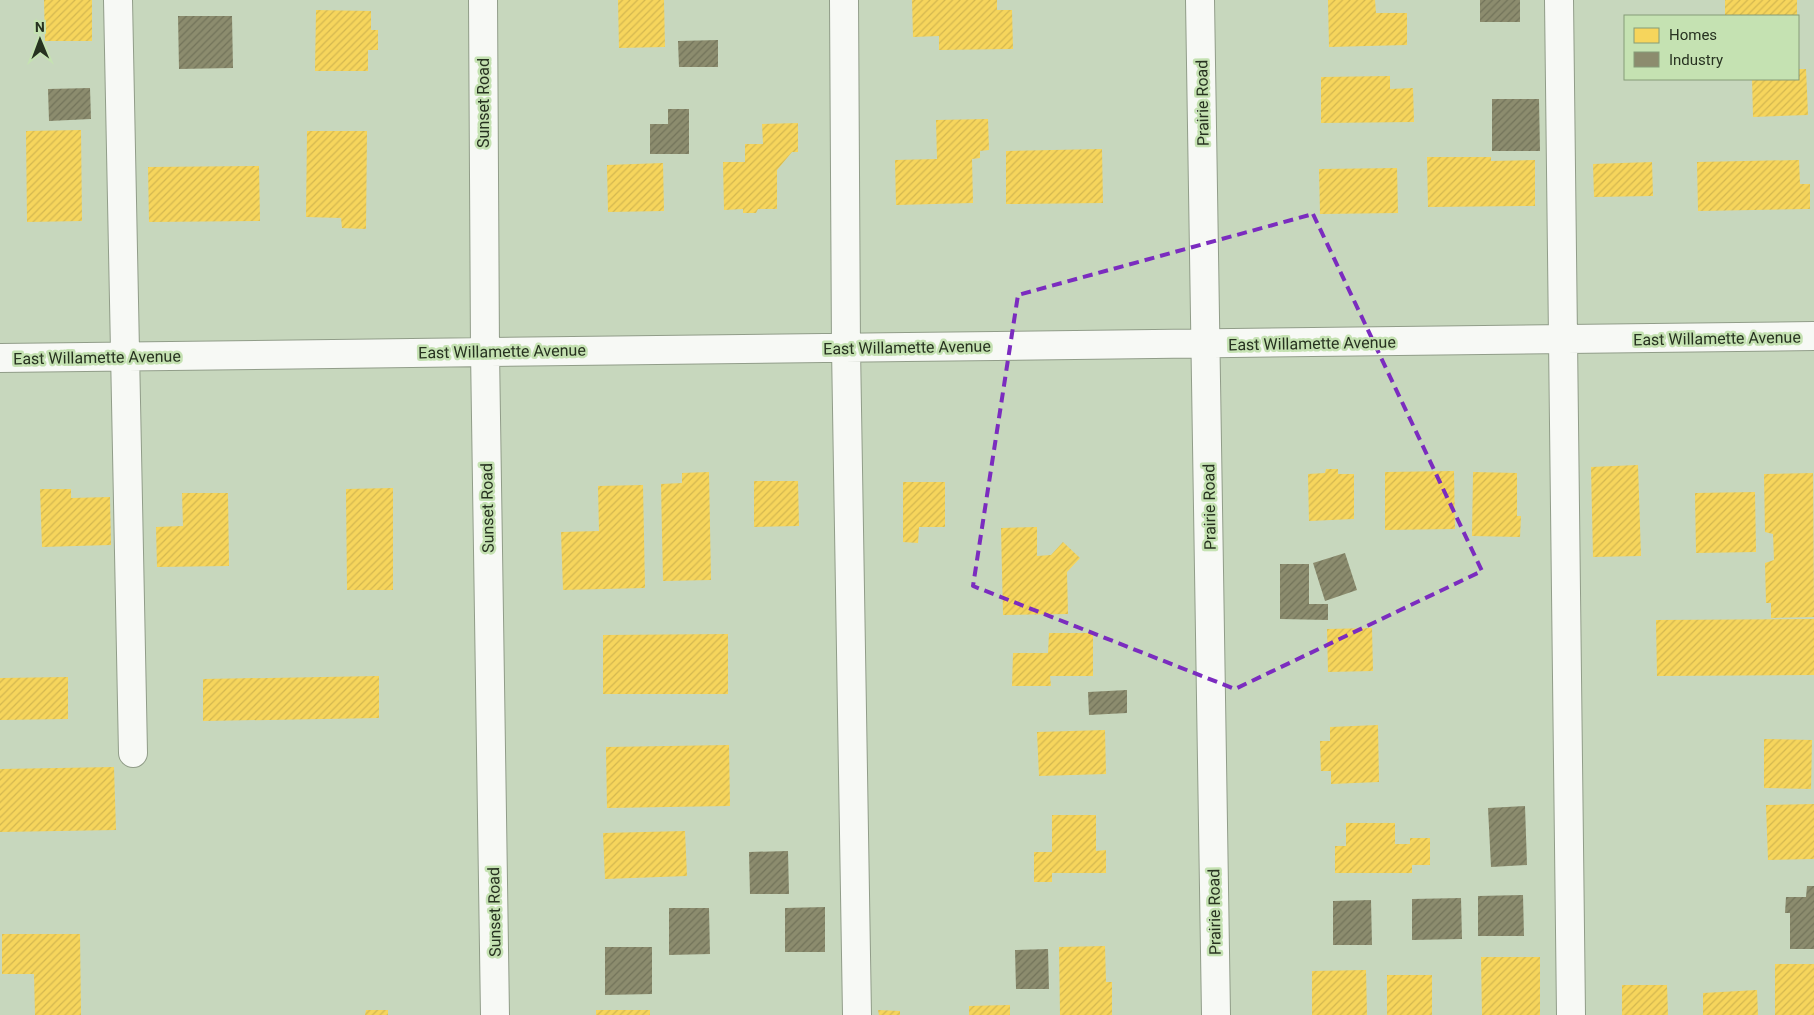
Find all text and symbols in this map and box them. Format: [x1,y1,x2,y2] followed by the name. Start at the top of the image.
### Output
[15,15,65,65] north arrow
[1624,15,1799,80] legend
[35,19,45,35] text: N
[1669,26,1717,44] text: Homes
[1669,51,1723,69] text: Industry
[474,58,493,148] street label: Sunset Road
[1192,60,1213,146] street label: Prairie Road
[1633,328,1801,349] street label: East Willamette Avenue
[1228,333,1396,354] street label: East Willamette Avenue
[823,337,991,358] street label: East Willamette Avenue
[418,341,586,362] street label: East Willamette Avenue
[13,347,181,368] street label: East Willamette Avenue
[477,463,498,553] street label: Sunset Road
[1199,464,1220,550] street label: Prairie Road
[484,867,505,957] street label: Sunset Road
[1204,869,1225,955] street label: Prairie Road

